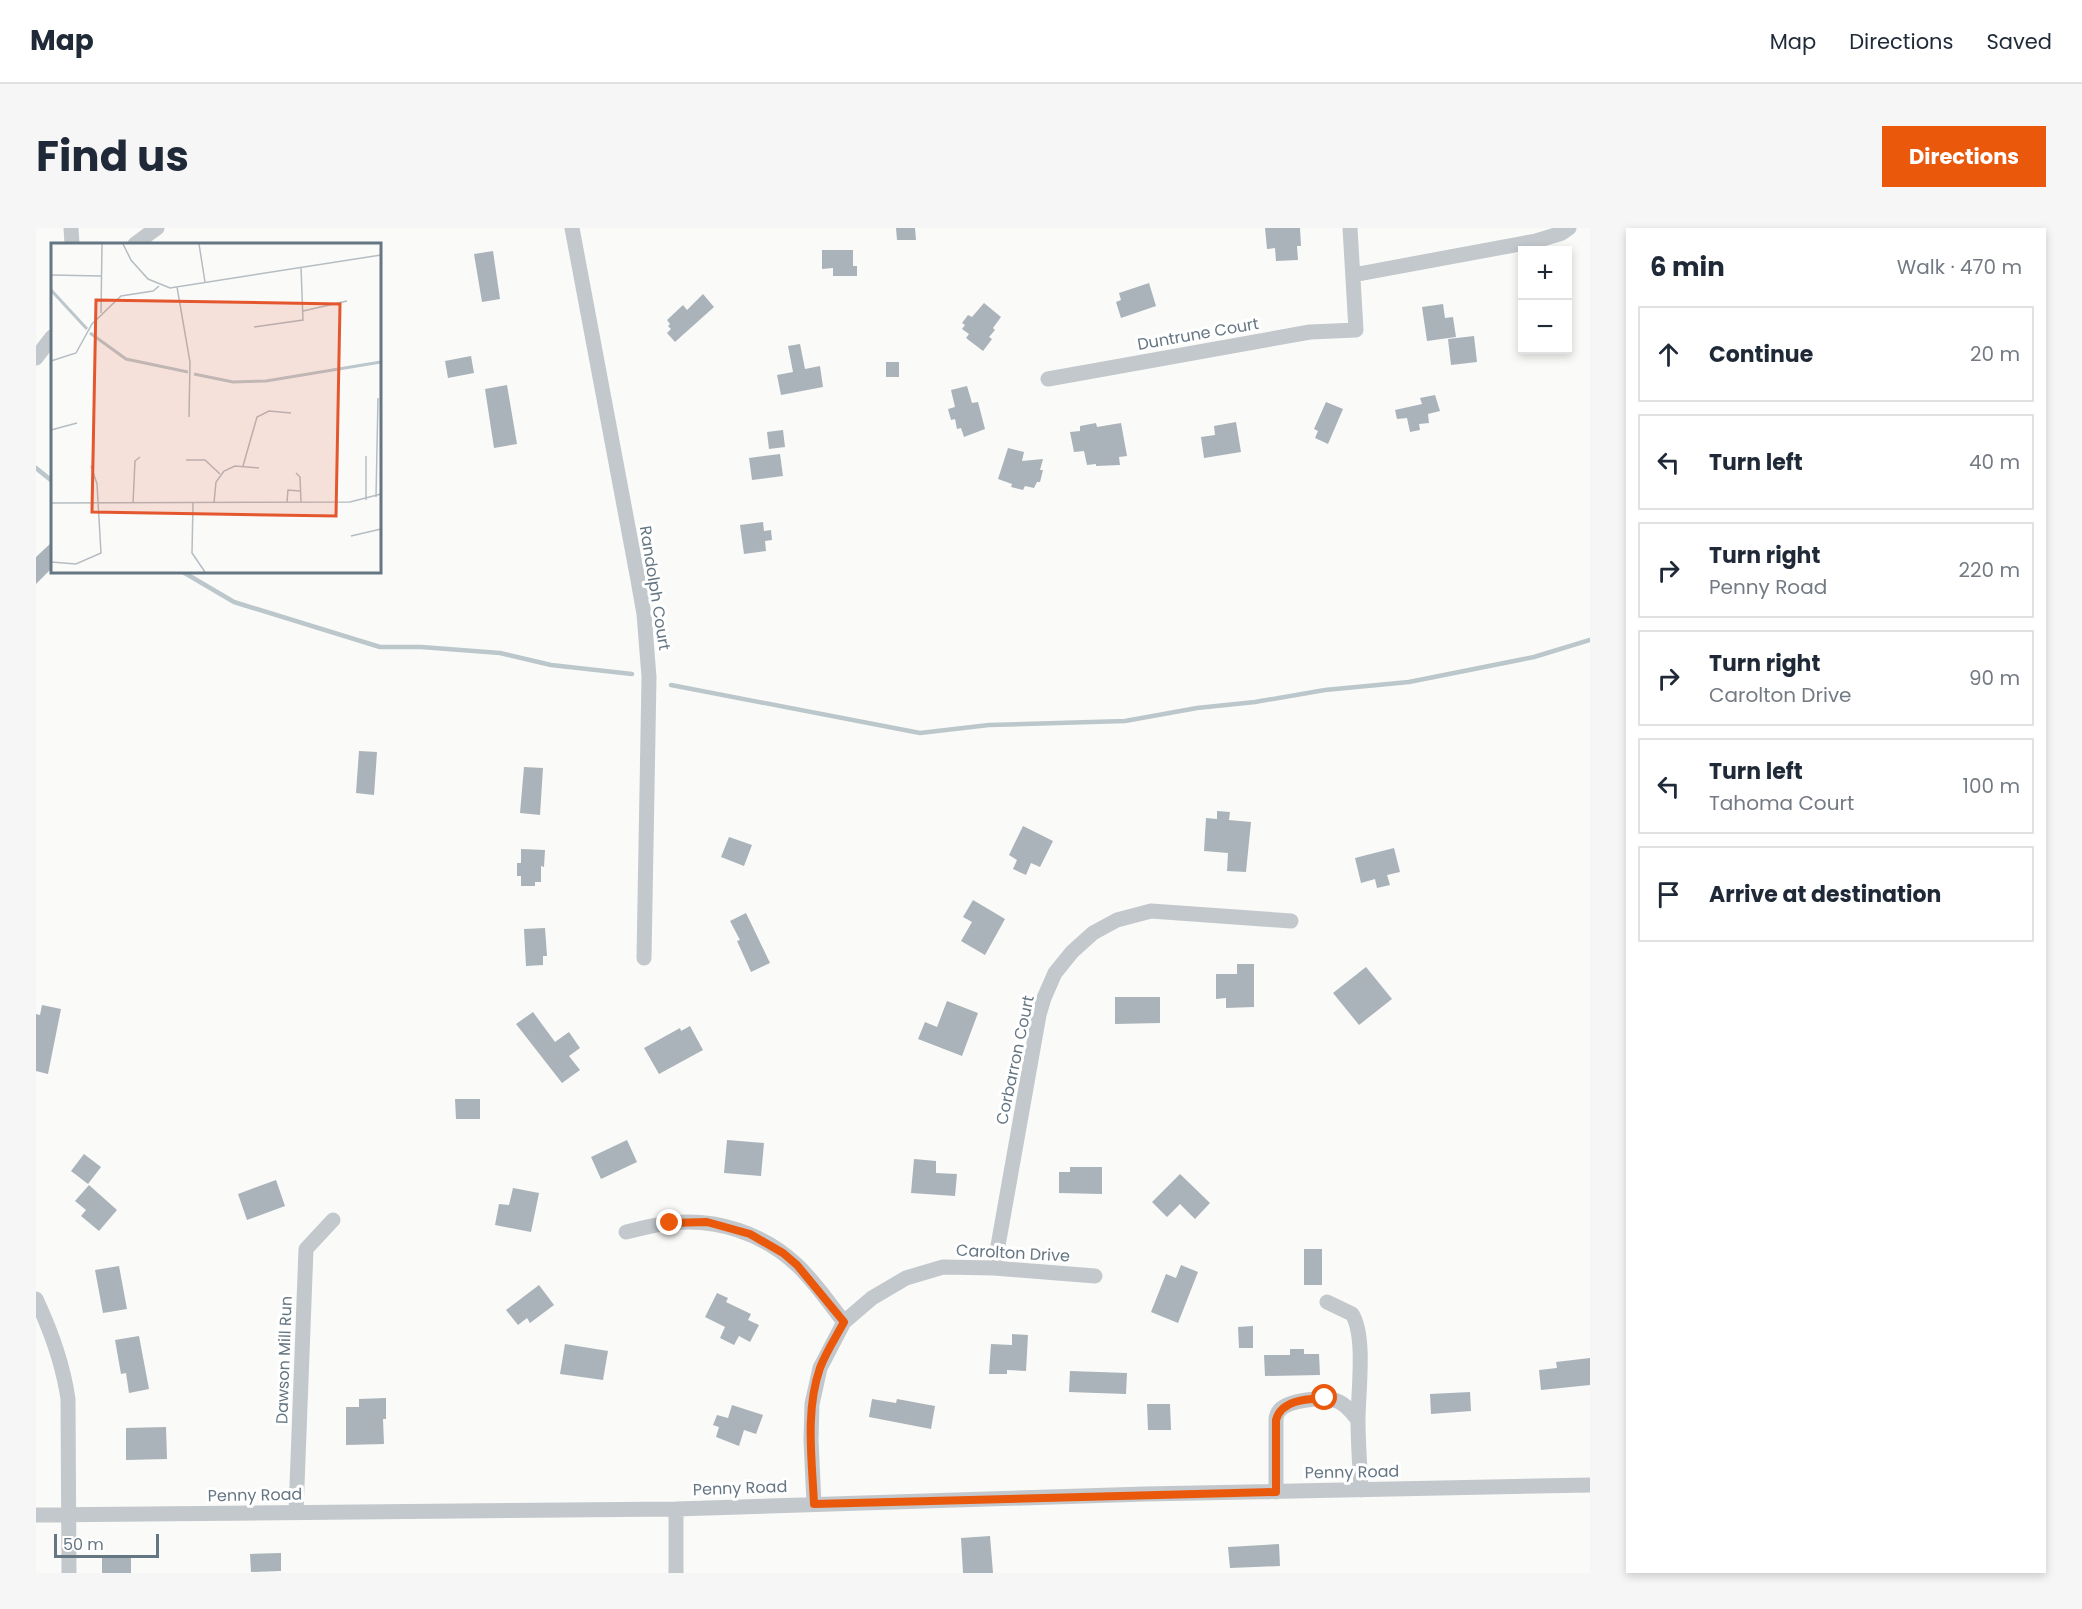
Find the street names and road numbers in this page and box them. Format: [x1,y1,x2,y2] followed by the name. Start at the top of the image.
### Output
[1135,312,1261,356] street label: Duntrune Court
[634,524,676,652] street label: Randolph Court
[990,993,1040,1127] street label: Corbarron Court
[955,1239,1071,1267] street label: Carolton Drive
[270,1295,298,1425] street label: Dawson Mill Run
[1305,1460,1399,1484] street label: Penny Road
[692,1475,788,1501] street label: Penny Road
[208,1483,302,1507] street label: Penny Road

